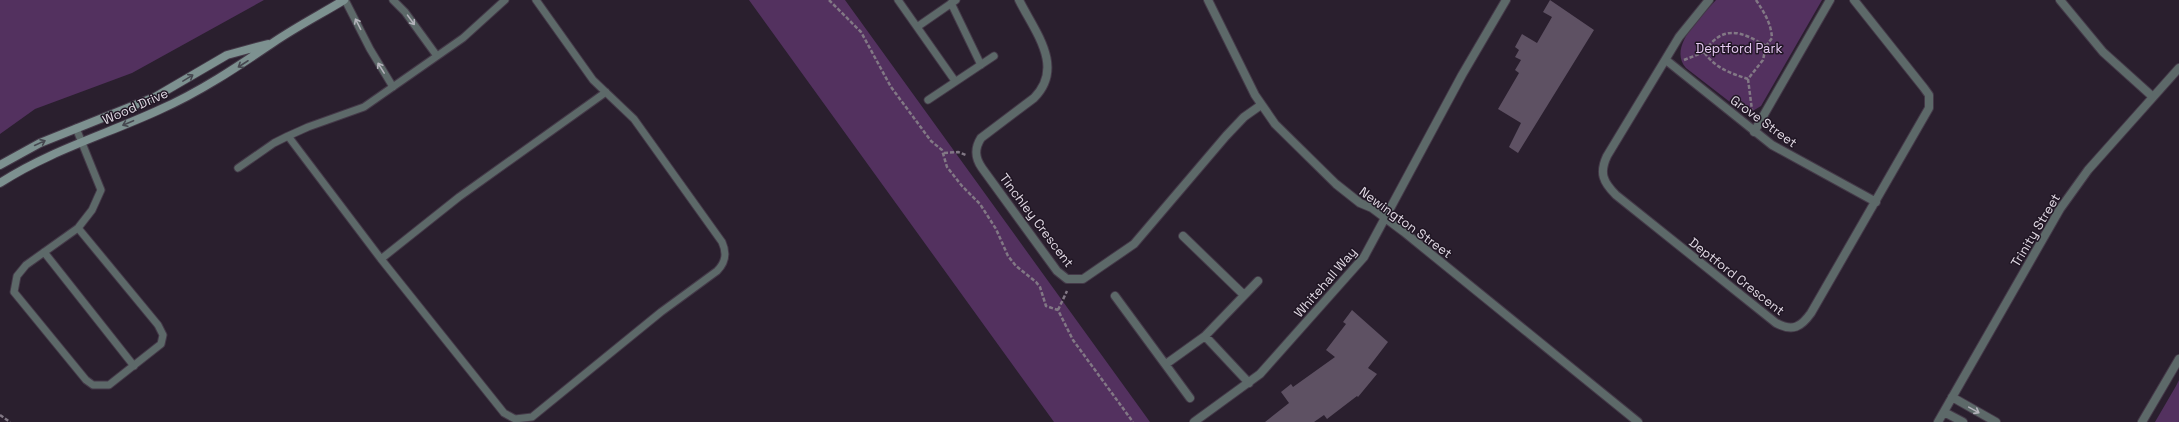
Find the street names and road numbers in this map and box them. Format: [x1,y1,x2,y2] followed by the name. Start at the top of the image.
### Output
[100,84,171,128] street label: Wood Drive
[1727,91,1800,151] street label: Grove Street
[996,170,1078,271] street label: Tinchley Crescent
[1356,183,1456,262] street label: Newington Street
[2007,190,2064,270] street label: Trinity Street
[1685,234,1788,319] street label: Deptford Crescent
[1290,244,1361,321] street label: Whitehall Way

